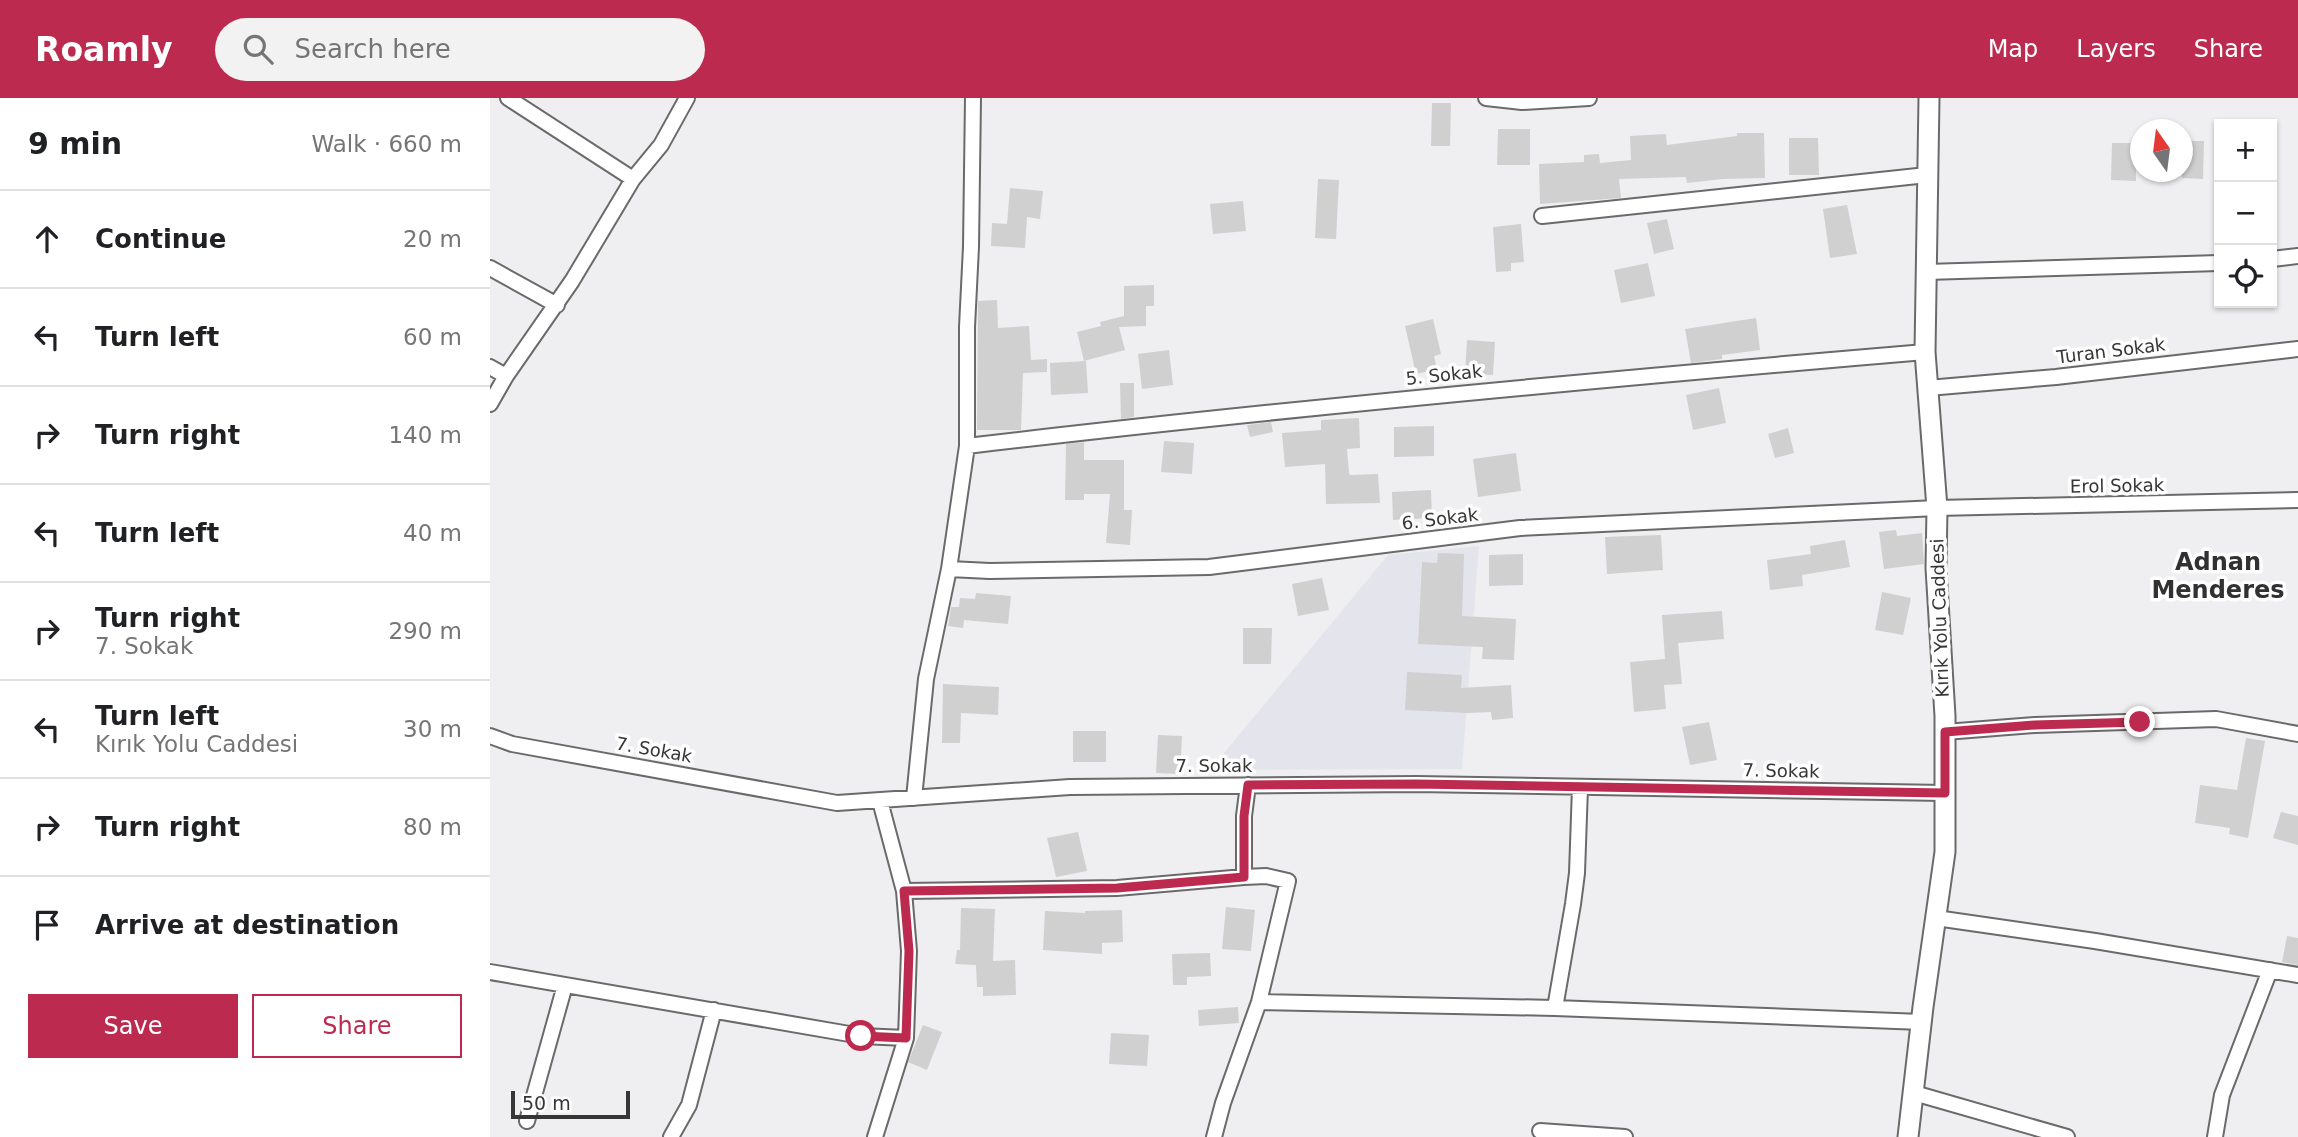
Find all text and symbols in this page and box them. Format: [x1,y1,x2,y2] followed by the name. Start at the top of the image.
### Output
[215,18,705,81] search box
[35,30,173,69] text: Roamly
[239,30,277,68] icon: search
[295,34,451,64] text: Search here
[1988,35,2038,63] text: Map
[2076,35,2156,63] text: Layers
[2194,35,2263,63] text: Share
[2130,119,2193,182] north arrow
[2214,119,2277,308] map controls
[2214,119,2277,182] button: +
[28,126,122,161] text: 9 min
[311,131,462,157] text: Walk · 660 m
[2214,182,2277,245] button: −
[28,220,66,258] icon: ahead
[95,224,226,254] text: Continue
[403,226,462,252] text: 20 m
[2214,245,2277,308] button: locate
[28,318,66,356] icon: left
[95,322,219,352] text: Turn left
[403,324,462,350] text: 60 m
[2054,333,2167,368] street label: Turan Sokak
[1405,360,1484,389] street label: 5. Sokak
[28,416,66,454] icon: right
[95,420,240,450] text: Turn right
[388,422,462,448] text: 140 m
[2070,474,2165,497] street label: Erol Sokak
[1400,503,1480,534] street label: 6. Sokak
[28,514,66,552] icon: left
[95,518,219,548] text: Turn left
[403,520,462,546] text: 40 m
[1926,538,1953,698] street label: Kırık Yolu Caddesi
[2151,548,2285,604] district label: Adnan Menderes
[95,603,240,633] text: Turn right
[28,612,66,650] icon: right
[388,618,462,644] text: 290 m
[95,633,193,659] text: 7. Sokak
[95,701,219,731] text: Turn left
[2124,706,2155,737] route end
[28,710,66,748] icon: left
[403,716,462,742] text: 30 m
[95,731,298,757] text: Kırık Yolu Caddesi
[614,732,694,767] street label: 7. Sokak
[1176,755,1253,776] street label: 7. Sokak
[1742,759,1820,782] street label: 7. Sokak
[28,808,66,846] icon: right
[95,812,240,842] text: Turn right
[403,814,462,840] text: 80 m
[28,906,66,944] icon: arrive
[95,910,399,940] text: Arrive at destination
[28,994,238,1058] button: Save
[252,994,462,1058] button: Share
[845,1020,876,1051] route start
[511,1088,630,1120] scale bar
[522,1092,571,1114] text: 50 m

